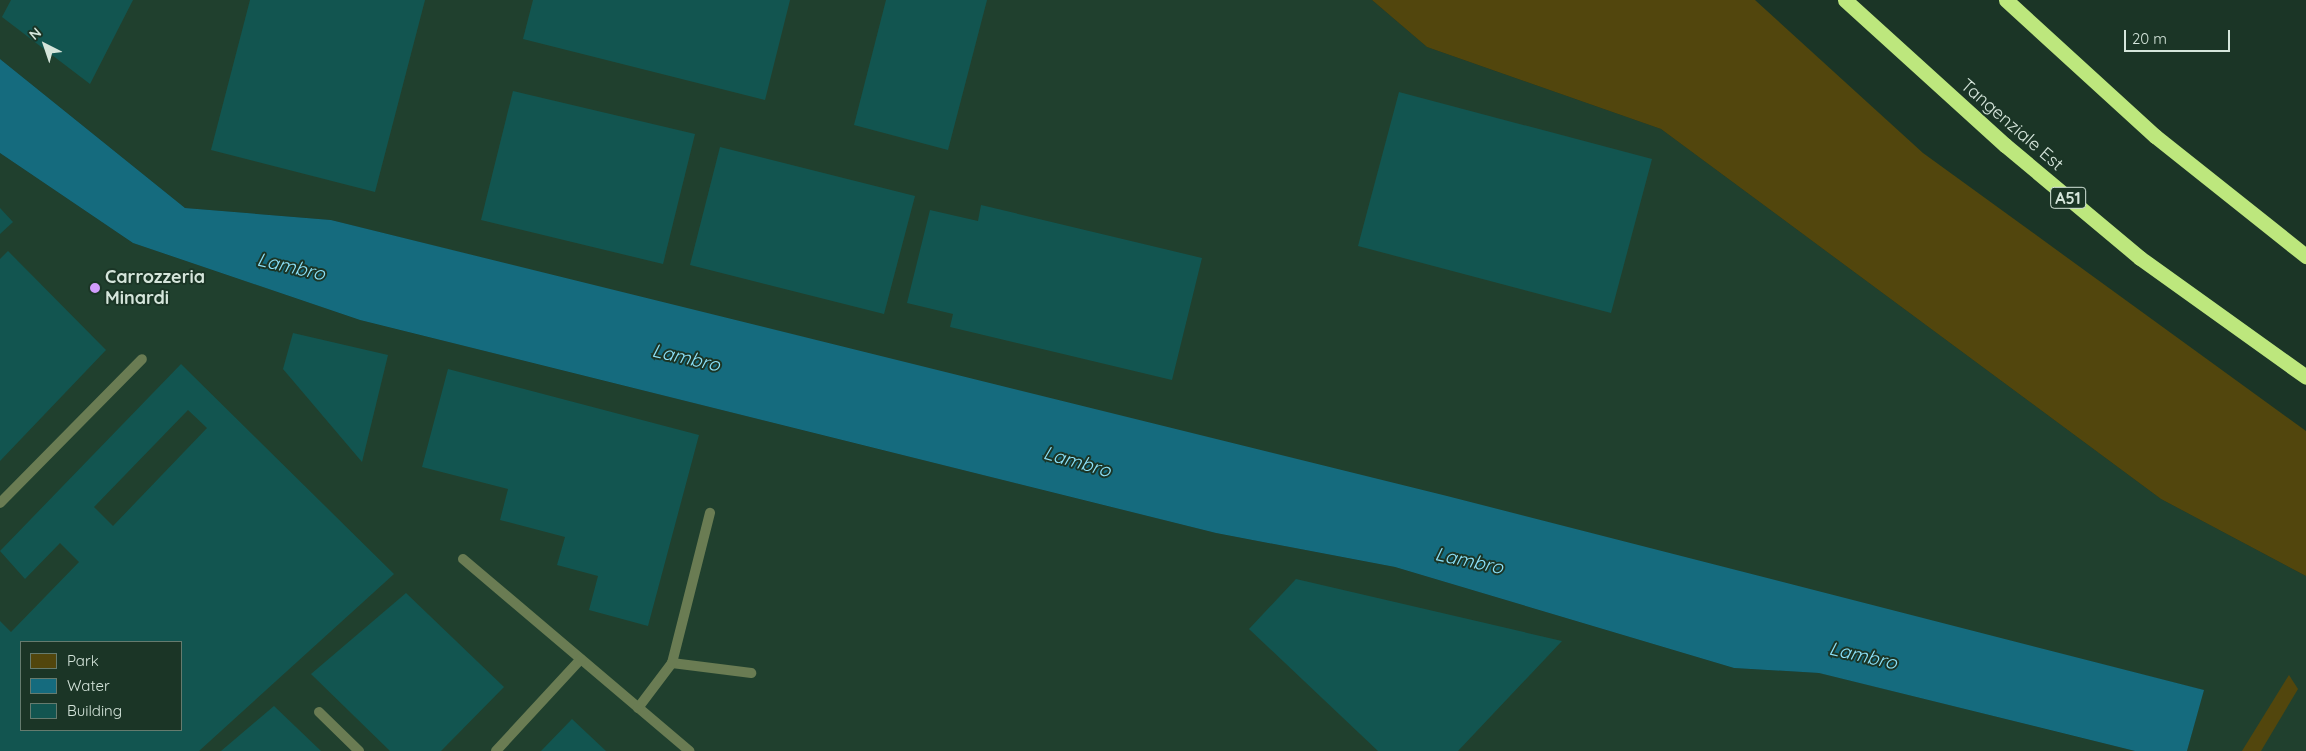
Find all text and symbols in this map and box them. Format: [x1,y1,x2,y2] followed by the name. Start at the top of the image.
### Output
[20,20,70,70] north arrow
[2126,20,2232,52] scale bar
[25,24,45,44] text: N
[2132,29,2167,48] text: 20 m
[1956,75,2068,175] street label: Tangenziale Est
[2049,184,2087,212] road number: A51
[255,248,327,286] water label: Lambro
[105,267,205,310] place label: Carrozzeria Minardi
[89,282,101,294] marker: Carrozzeria Minardi
[650,339,722,377] water label: Lambro
[1041,442,1113,482] water label: Lambro
[1433,543,1505,579] water label: Lambro
[1827,637,1899,675] water label: Lambro
[20,641,182,731] legend
[67,651,99,670] text: Park
[67,676,110,695] text: Water
[67,701,122,720] text: Building

